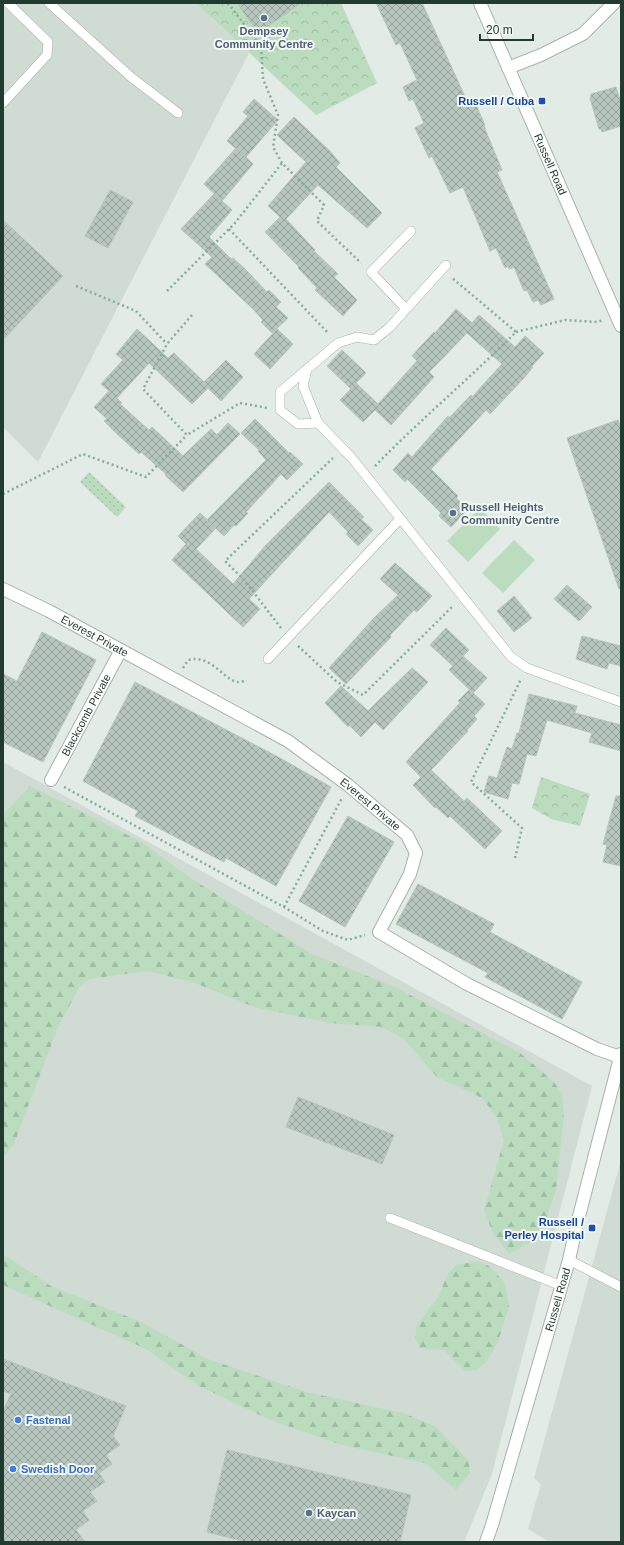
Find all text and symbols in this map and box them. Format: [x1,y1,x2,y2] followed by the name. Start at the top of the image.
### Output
[259,13,269,23] marker: Dempsey Community Centre
[480,16,533,42] scale bar
[486,23,513,37] text: 20 m
[215,25,313,50] place label: Dempsey Community Centre
[458,95,535,107] place label: Russell / Cuba
[537,96,547,106] marker: Russell / Cuba
[532,132,569,197] street label: Russell Road
[461,501,559,526] place label: Russell Heights Community Centre
[448,508,458,518] marker: Russell Heights Community Centre
[59,613,130,659] street label: Everest Private
[59,672,113,758] street label: Blackcomb Private
[338,776,403,833] street label: Everest Private
[505,1216,584,1241] place label: Russell / Perley Hospital
[587,1223,597,1233] marker: Russell / Perley Hospital
[543,1266,572,1332] street label: Russell Road
[26,1414,71,1426] place label: Fastenal
[13,1415,23,1425] marker: Fastenal
[21,1463,95,1475] place label: Swedish Door
[8,1464,18,1474] marker: Swedish Door
[317,1507,356,1519] place label: Kaycan
[304,1508,314,1518] marker: Kaycan

